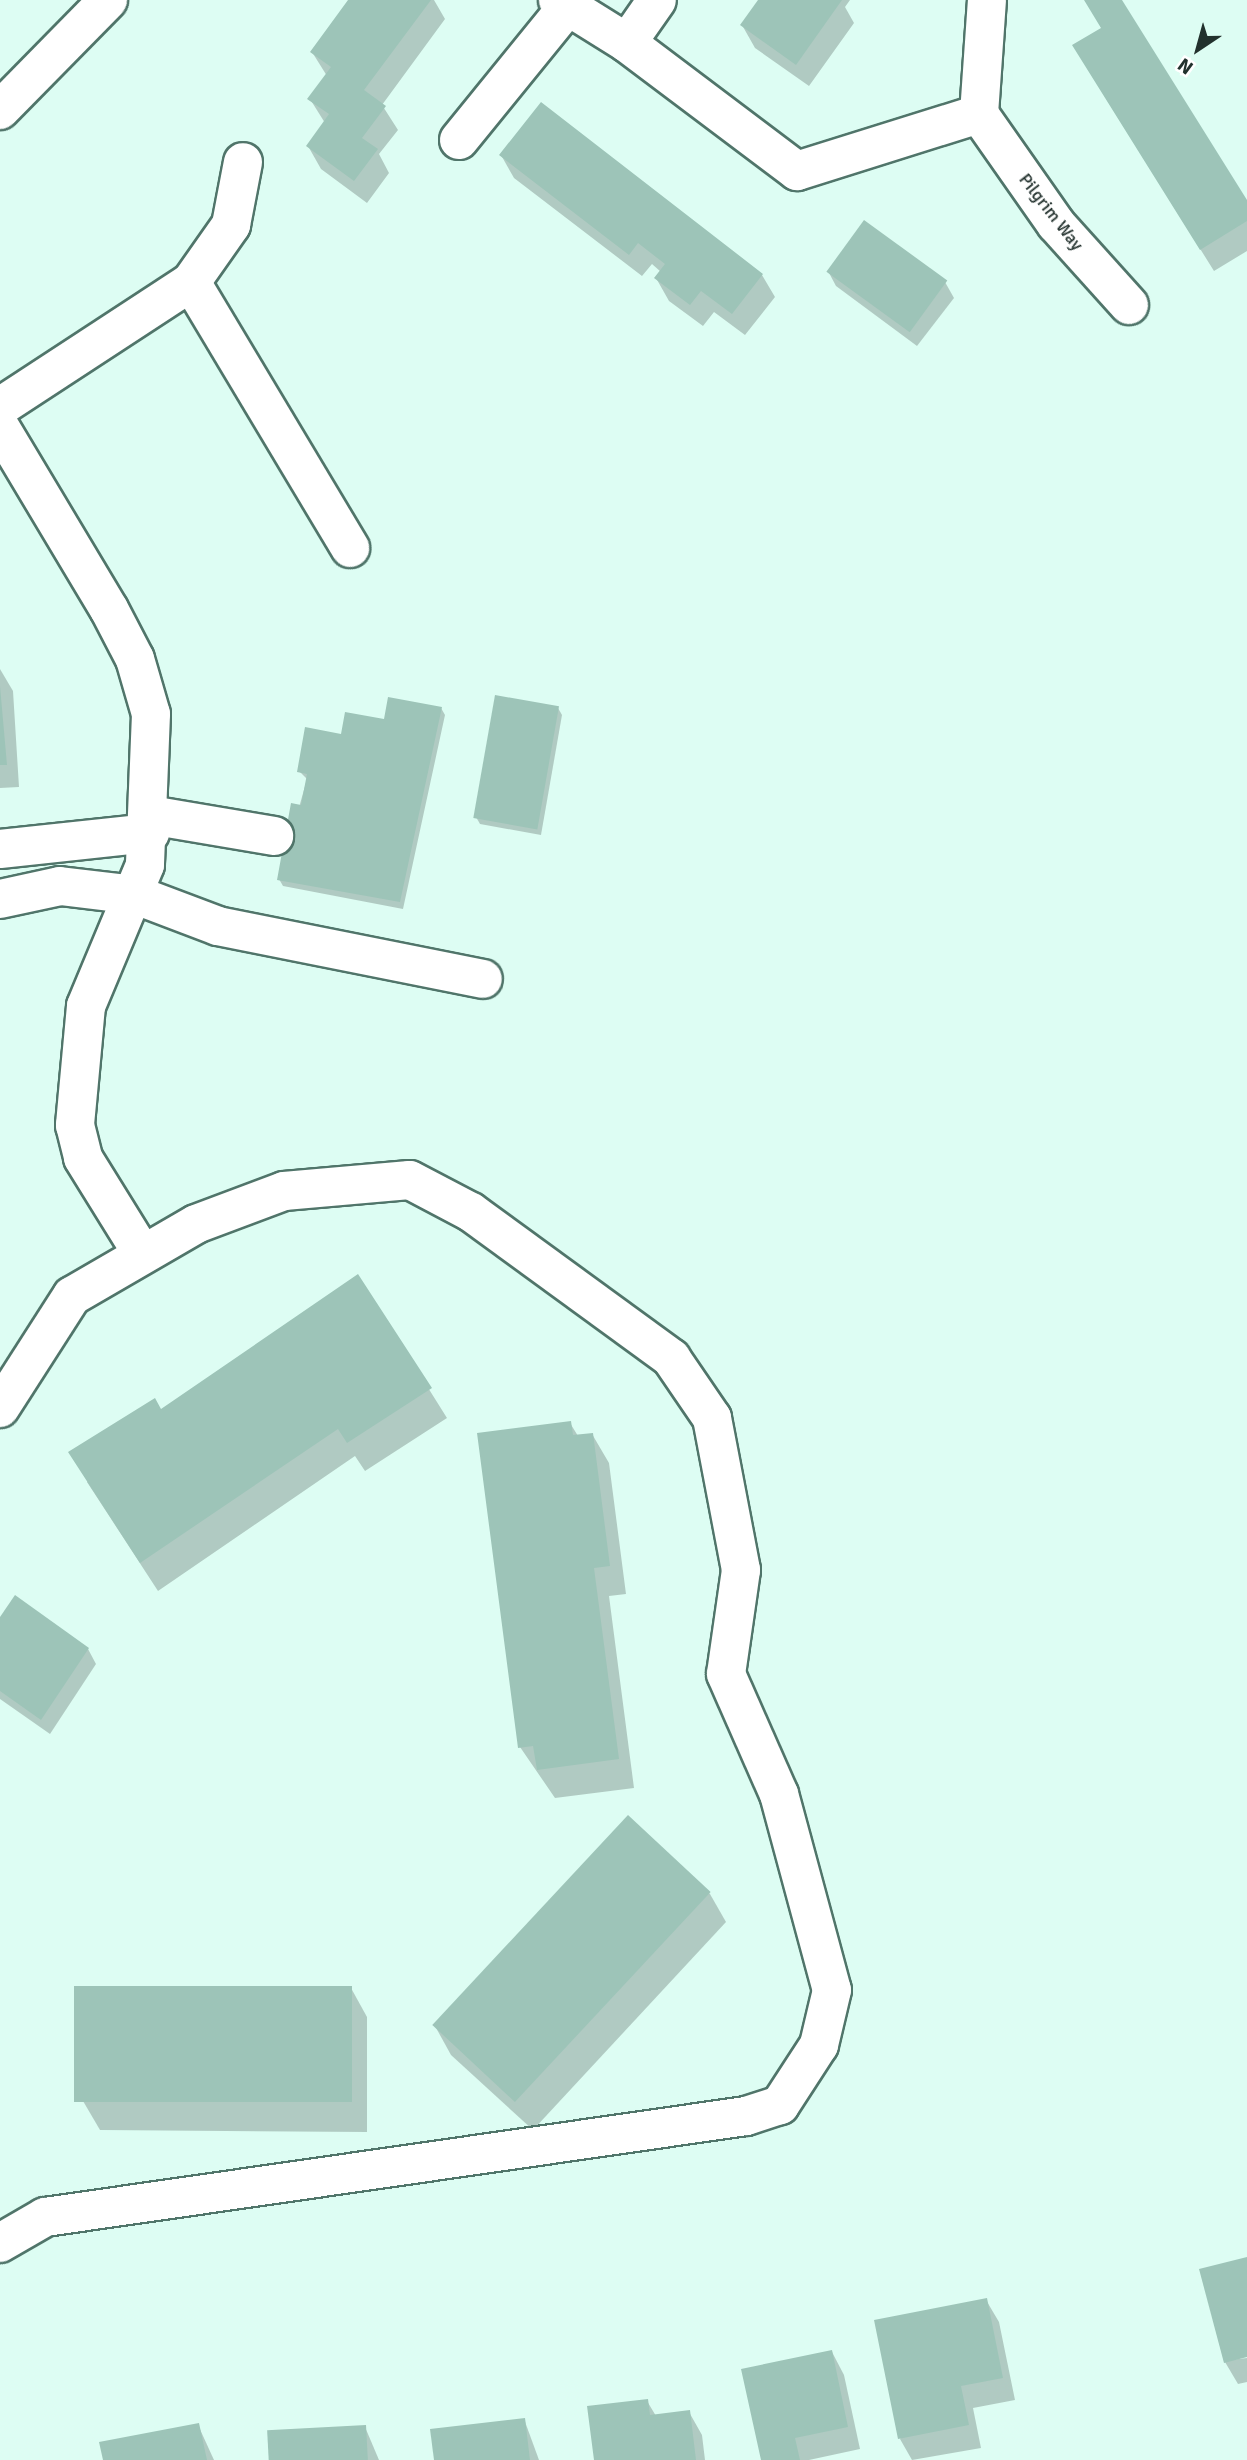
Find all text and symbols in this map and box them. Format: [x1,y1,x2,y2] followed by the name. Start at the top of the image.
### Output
[1163,14,1233,84] north arrow
[1173,52,1198,80] text: N
[1014,169,1088,255] street label: Pilgrim Way

